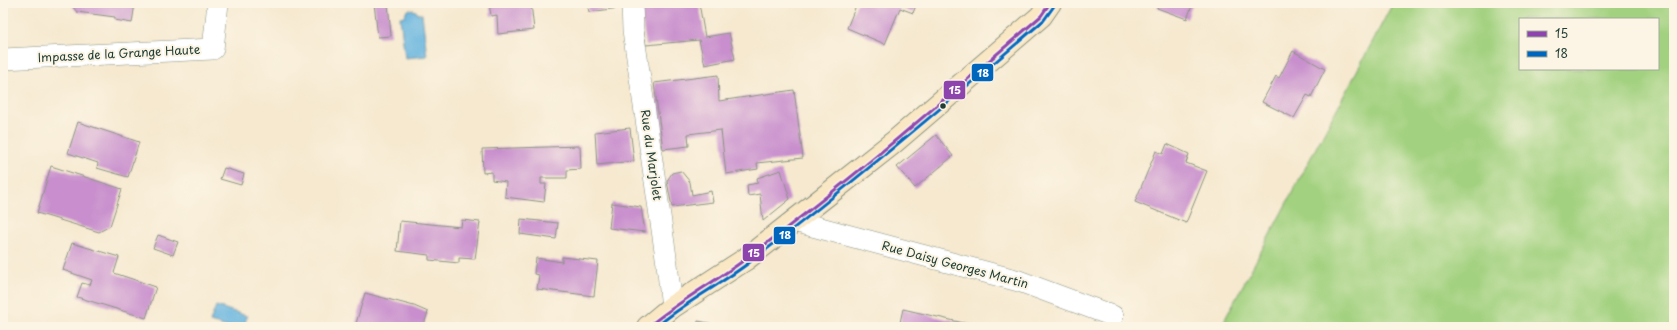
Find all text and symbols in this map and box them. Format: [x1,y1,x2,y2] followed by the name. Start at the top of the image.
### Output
[1519,18,1659,70] legend
[1555,24,1568,42] text: 15
[37,40,201,66] street label: Impasse de la Grange Haute
[1555,44,1568,62] text: 18
[971,63,994,82] line badge: 18
[977,64,989,81] text: 18
[943,80,966,100] line badge: 15
[949,81,961,98] text: 15
[938,101,948,111] unlabelled marker
[637,108,667,202] street label: Rue du Marjolet
[773,226,796,245] line badge: 18
[779,226,791,243] text: 18
[880,236,1030,292] street label: Rue Daisy Georges Martin
[742,243,765,262] line badge: 15
[748,244,760,261] text: 15

